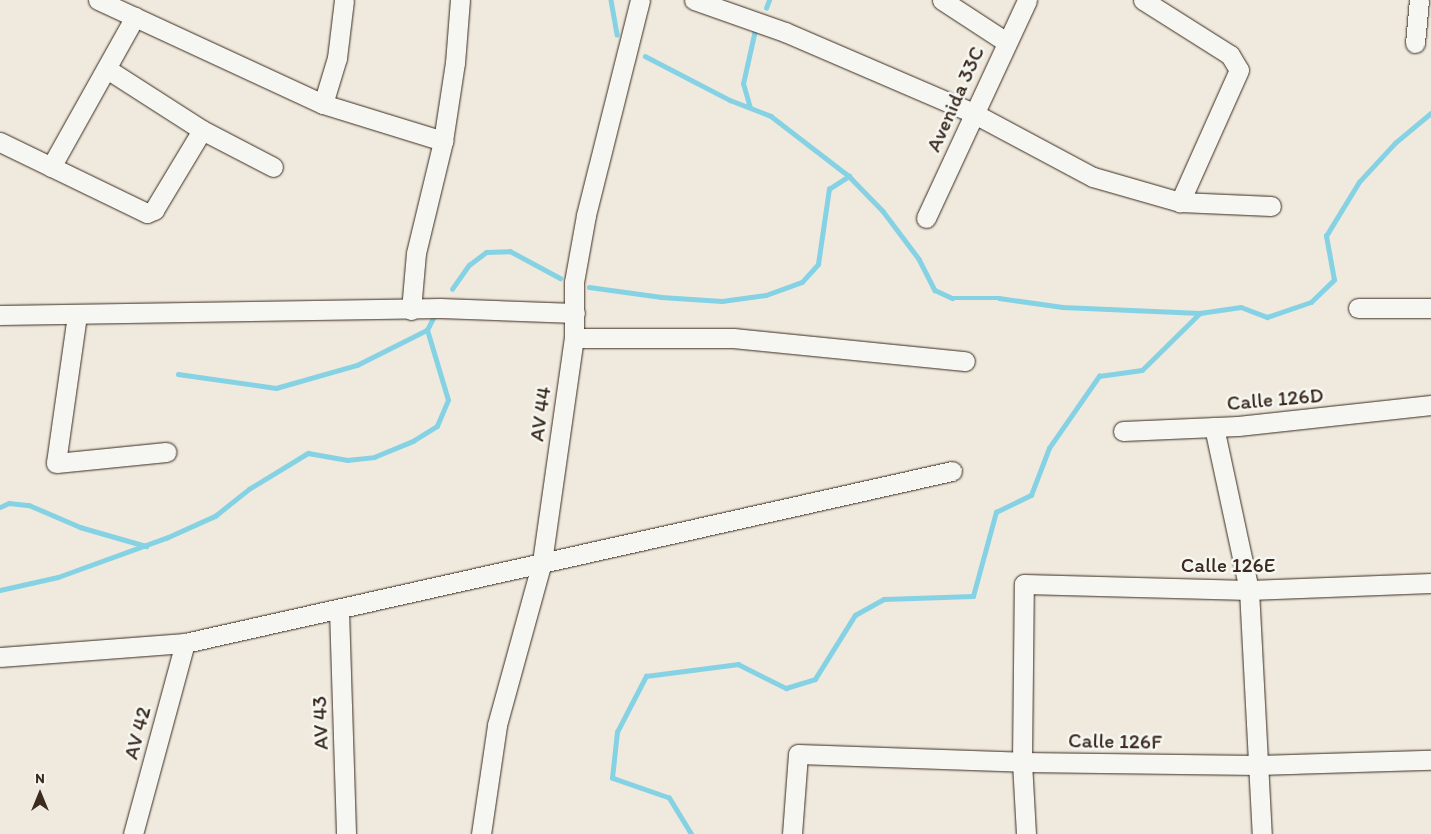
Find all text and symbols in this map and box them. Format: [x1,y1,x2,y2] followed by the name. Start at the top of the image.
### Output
[921,42,989,156] street label: Avenida 33C
[1226,382,1324,416] street label: Calle 126D
[524,385,556,443] street label: AV 44
[1181,552,1275,578] street label: Calle 126E
[306,696,334,750] street label: AV 43
[118,704,156,762] street label: AV 42
[1068,728,1162,754] street label: Calle 126F
[15,769,65,819] north arrow
[35,770,45,787] text: N

